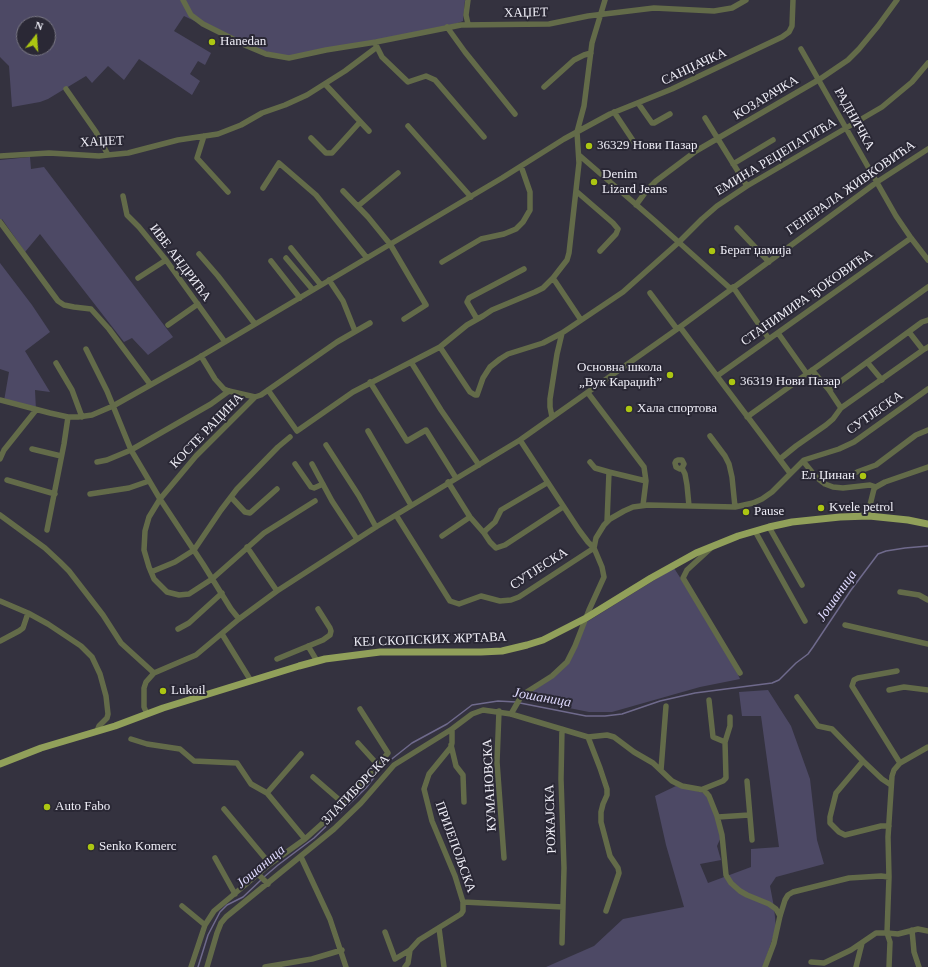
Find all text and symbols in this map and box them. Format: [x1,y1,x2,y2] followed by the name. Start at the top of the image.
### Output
[504,5,548,21] street label: ХАЏЕТ
[16,16,56,56] north arrow
[34,19,45,32] text: N
[220,34,266,50] place label: Hanedan
[207,37,217,47] marker: Hanedan
[659,45,729,89] street label: САНЏАЧКА
[731,72,801,124] street label: КОЗАРАЧКА
[830,85,878,153] street label: РАДНИЧКА
[713,115,839,199] street label: ЕМИНА РЕЏЕПАГИЋА
[80,133,124,151] street label: ХАЏЕТ
[597,138,698,154] place label: 36329 Нови Пазар
[784,138,918,238] street label: ГЕНЕРАЛА ЖИВКОВИЋА
[584,141,594,151] marker: 36329 Нови Пазар
[602,167,667,198] place label: Denim Lizard Jeans
[589,177,599,187] marker: Denim Lizard Jeans
[146,221,214,305] street label: ИВЕ АНДРИЋА
[720,243,791,259] place label: Берат џамија
[707,246,717,256] marker: Берат џамија
[738,247,876,349] street label: СТАНИМИРА ЂОКОВИЋА
[577,360,662,391] place label: Основна школа „Вук Караџић”
[665,370,675,380] marker: Основна школа „Вук Караџић”
[740,374,841,390] place label: 36319 Нови Пазар
[727,377,737,387] marker: 36319 Нови Пазар
[844,388,906,438] street label: СУТЈЕСКА
[167,390,247,472] street label: КОСТЕ РАЦИНА
[637,401,717,417] place label: Хала спортова
[624,404,634,414] marker: Хала спортова
[801,468,855,484] place label: Ел Џинан
[858,471,868,481] marker: Ел Џинан
[829,500,894,516] place label: Kvele petrol
[816,503,826,513] marker: Kvele petrol
[754,504,784,520] place label: Pause
[741,507,751,517] marker: Pause
[507,545,571,593] street label: СУТЈЕСКА
[813,567,861,625] water label: Јошаница
[353,630,507,650] street label: КЕЈ СКОПСКИХ ЖРТАВА
[171,683,206,699] place label: Lukoil
[512,685,572,711] water label: Јошаница
[158,686,168,696] marker: Lukoil
[480,738,500,832] street label: КУМАНОВСКА
[319,752,393,828] street label: ЗЛАТИБОРСКА
[542,784,560,854] street label: РОЖАЈСКА
[55,799,110,815] place label: Auto Fabo
[431,799,479,895] street label: ПРИЈЕПОЉСКА
[42,802,52,812] marker: Auto Fabo
[99,839,177,855] place label: Senko Komerc
[86,842,96,852] marker: Senko Komerc
[233,842,289,892] water label: Јошаница

